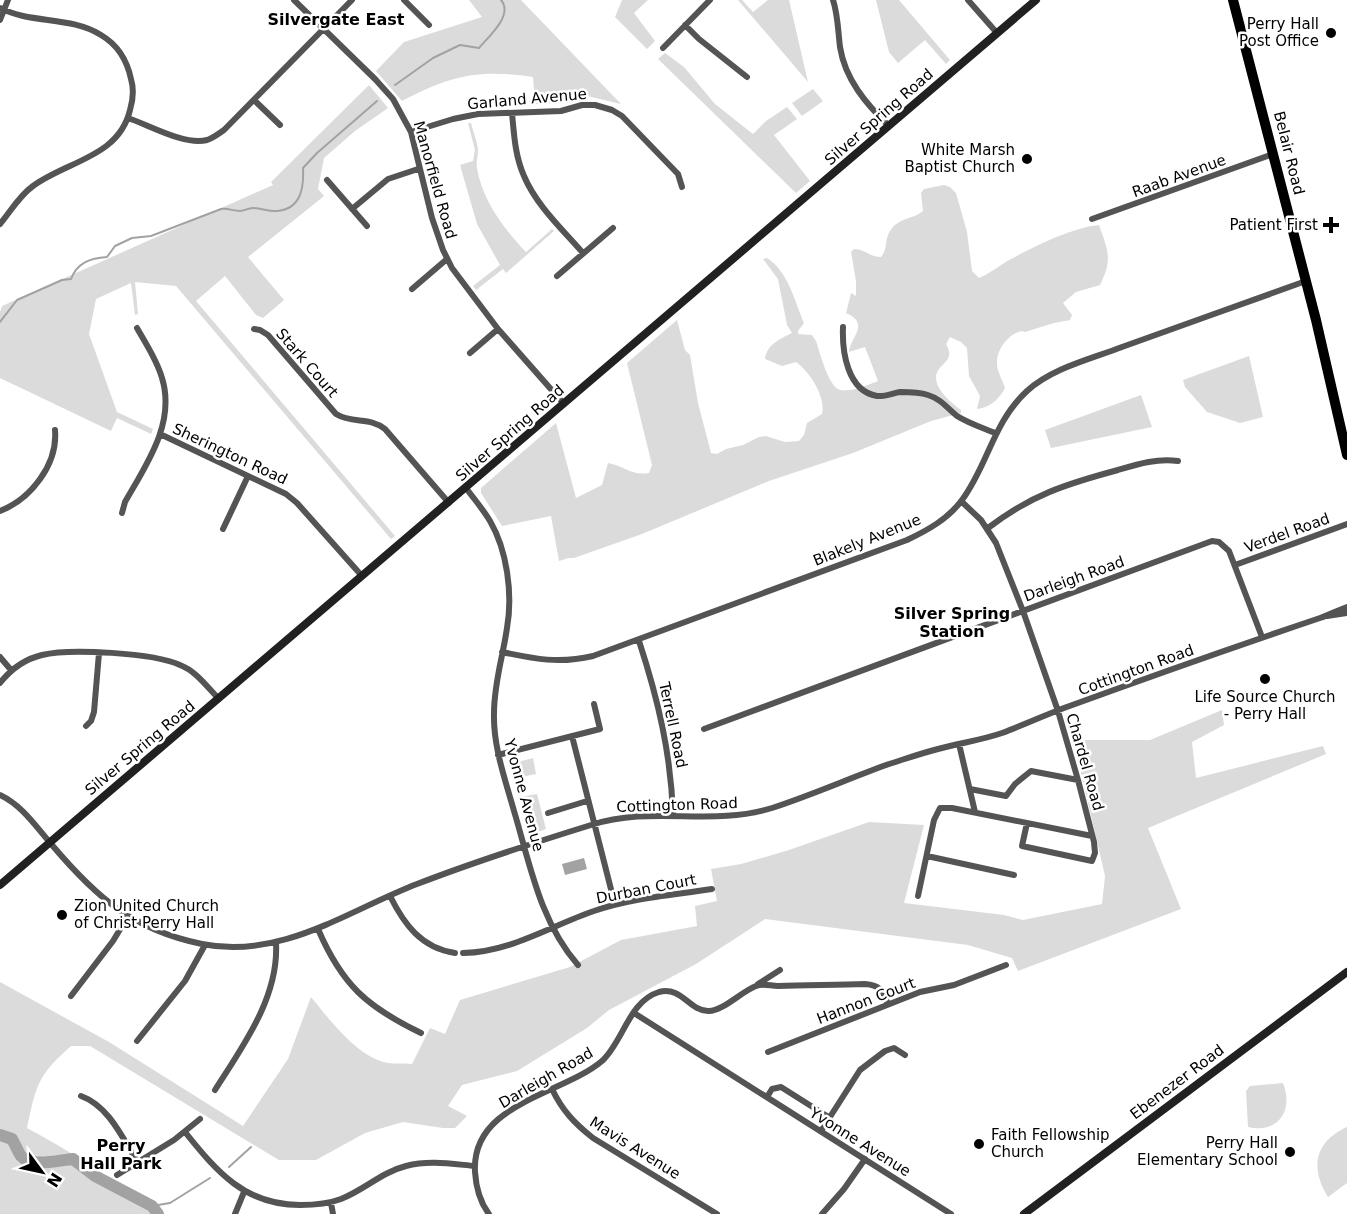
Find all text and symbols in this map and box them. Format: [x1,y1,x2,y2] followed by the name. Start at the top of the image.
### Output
[268,10,405,29] district label: Silvergate East
[1239,15,1319,50] place label: Perry Hall Post Office
[1324,26,1338,40] marker: Perry Hall Post Office
[821,65,937,169] street label: Silver Spring Road
[467,85,587,113] street label: Garland Avenue
[1270,109,1308,197] street label: Belair Road
[410,119,460,241] street label: Manorfield Road
[904,141,1015,176] place label: White Marsh Baptist Church
[1130,151,1228,201] street label: Raab Avenue
[1020,152,1034,166] marker: White Marsh Baptist Church
[1229,216,1318,234] place label: Patient First
[1322,216,1340,234] marker: Patient First
[272,325,342,401] street label: Stark Court
[452,381,568,485] street label: Silver Spring Road
[170,420,290,488] street label: Sherington Road
[1242,509,1332,557] street label: Verdel Road
[811,510,923,570] street label: Blakely Avenue
[1021,552,1127,606] street label: Darleigh Road
[894,604,1010,641] district label: Silver Spring Station
[1076,641,1196,699] street label: Cottington Road
[1258,672,1272,686] marker: Life Source Church - Perry Hall
[655,679,691,770] street label: Terrell Road
[1194,688,1336,723] place label: Life Source Church - Perry Hall
[81,697,199,799] street label: Silver Spring Road
[1063,711,1107,813] street label: Chardel Road
[500,736,548,853] street label: Yvonne Avenue
[616,794,738,816] street label: Cottington Road
[595,870,698,908] street label: Durban Court
[74,897,219,932] place label: Zion United Church of Christ Perry Hall
[55,908,69,922] marker: Zion United Church of Christ Perry Hall
[814,974,918,1028] street label: Hannon Court
[1127,1041,1227,1123] street label: Ebenezer Road
[496,1044,596,1112] street label: Darleigh Road
[805,1103,914,1180] street label: Yvonne Avenue
[586,1113,684,1183] street label: Mavis Avenue
[991,1126,1110,1161] place label: Faith Fellowship Church
[1137,1134,1278,1169] place label: Perry Hall Elementary School
[80,1136,162,1173] district label: Perry Hall Park
[972,1137,986,1151] marker: Faith Fellowship Church
[12,1142,72,1202] north arrow
[1283,1145,1297,1159] marker: Perry Hall Elementary School
[43,1169,66,1191] text: N

